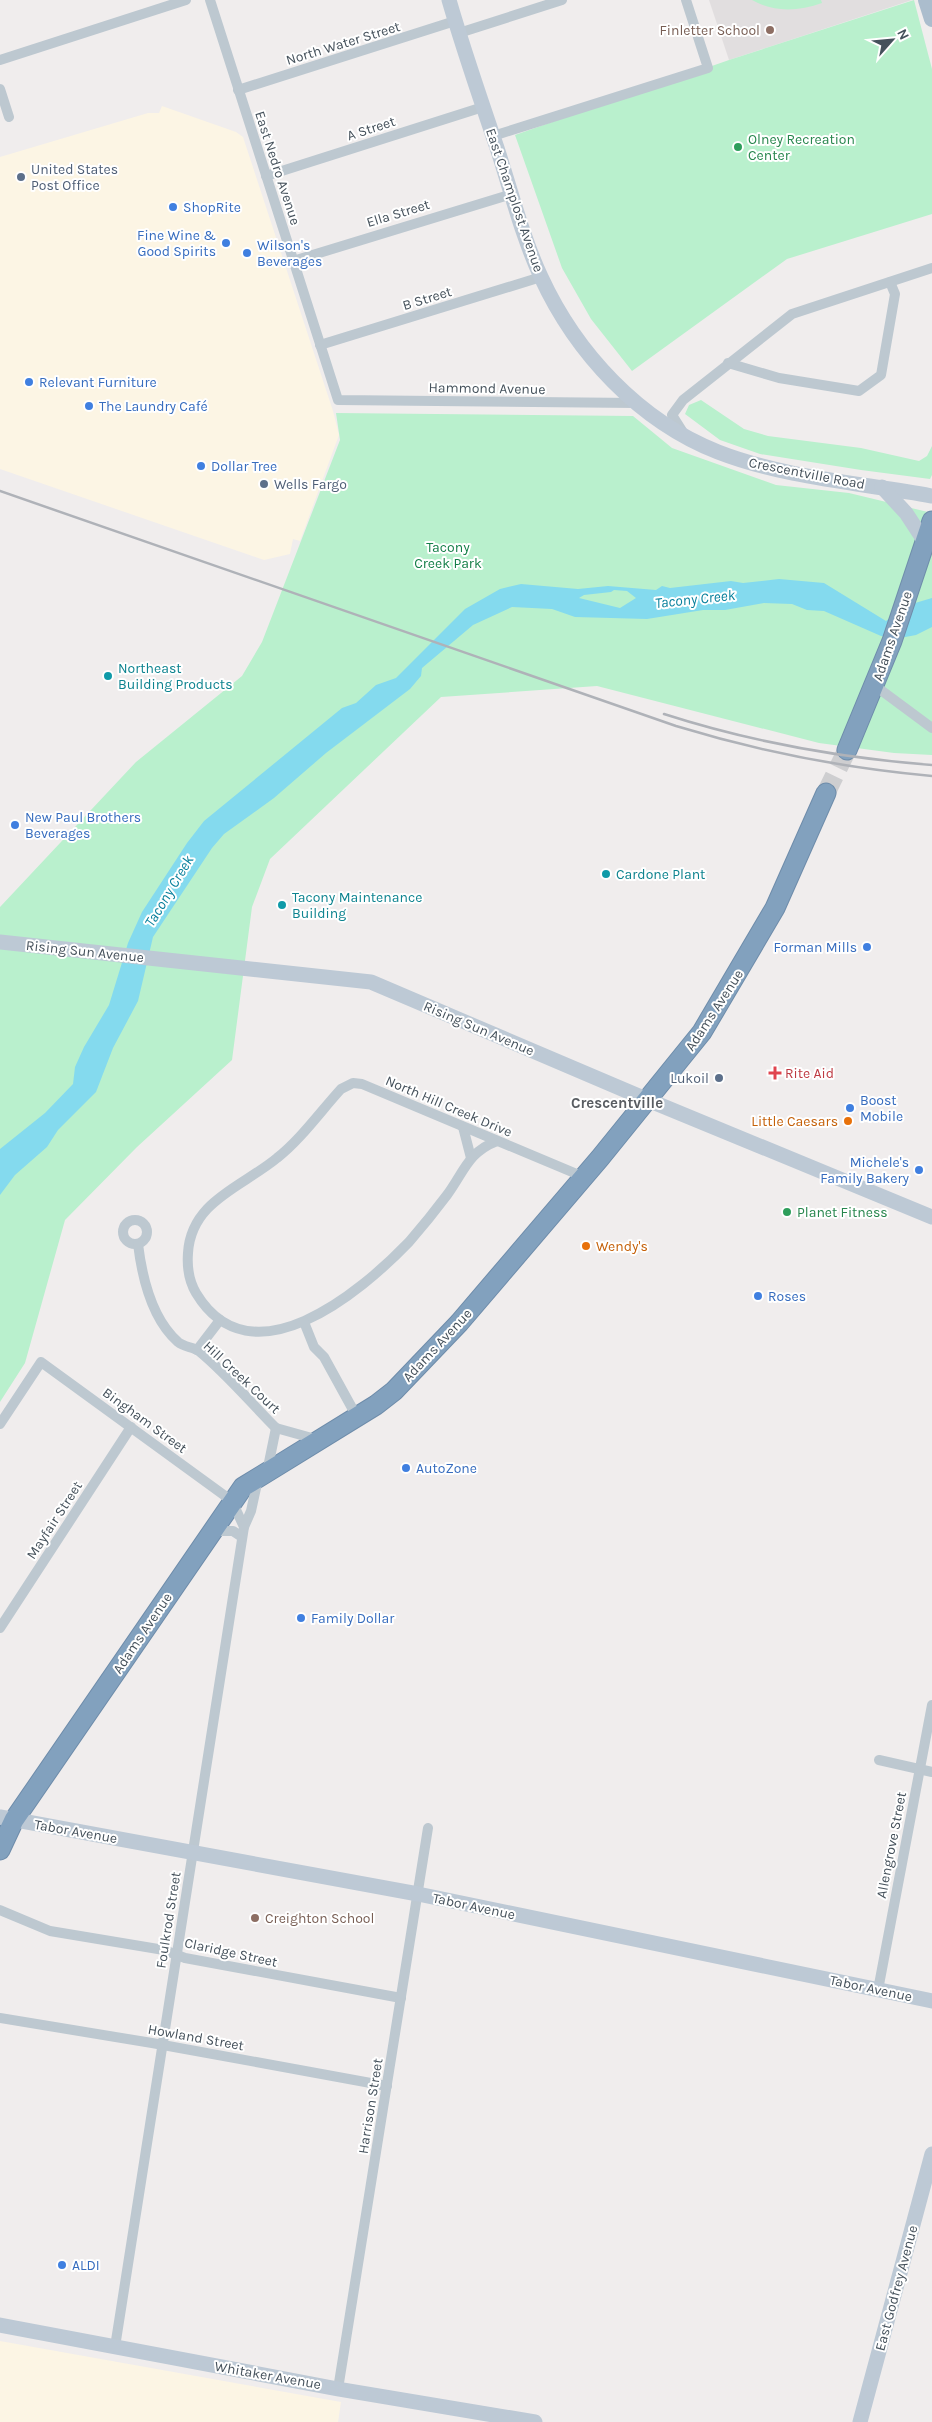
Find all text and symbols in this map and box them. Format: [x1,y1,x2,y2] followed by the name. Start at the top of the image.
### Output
[867,15,917,65] north arrow
[284,18,402,69] street label: North Water Street
[659,22,760,39] place label: Finletter School
[764,24,776,36] marker: Finletter School
[893,26,913,43] text: N
[251,109,304,227] street label: East Nedro Avenue
[345,113,397,144] street label: A Street
[482,126,547,274] street label: East Champlost Avenue
[748,131,855,164] place label: Olney Recreation Center
[732,141,744,153] marker: Olney Recreation Center
[31,161,118,194] place label: United States Post Office
[15,171,27,183] marker: United States Post Office
[364,196,432,231] street label: Ella Street
[183,199,241,216] place label: ShopRite
[167,201,179,213] marker: ShopRite
[137,227,216,260] place label: Fine Wine & Good Spirits
[220,237,232,249] marker: Fine Wine & Good Spirits
[257,237,322,270] place label: Wilson's Beverages
[241,247,253,259] marker: Wilson's Beverages
[401,283,454,314] street label: B Street
[39,374,157,391] place label: Relevant Furniture
[23,376,35,388] marker: Relevant Furniture
[428,379,546,398] street label: Hammond Avenue
[99,398,208,415] place label: The Laundry Café
[83,400,95,412] marker: The Laundry Café
[747,454,866,493] street label: Crescentville Road
[211,458,277,475] place label: Dollar Tree
[195,460,207,472] marker: Dollar Tree
[274,476,347,493] place label: Wells Fargo
[258,478,270,490] marker: Wells Fargo
[414,539,482,572] park label: Tacony Creek Park
[654,586,736,612] water label: Tacony Creek
[869,589,916,683] street label: Adams Avenue
[118,660,233,693] place label: Northeast Building Products
[102,670,114,682] marker: Northeast Building Products
[25,809,141,842] place label: New Paul Brothers Beverages
[9,819,21,831] marker: New Paul Brothers Beverages
[141,852,198,930] water label: Tacony Creek
[616,866,705,883] place label: Cardone Plant
[600,868,612,880] marker: Cardone Plant
[292,889,422,922] place label: Tacony Maintenance Building
[276,899,288,911] marker: Tacony Maintenance Building
[25,937,145,966] street label: Rising Sun Avenue
[774,939,857,956] place label: Forman Mills
[861,941,873,953] marker: Forman Mills
[682,966,747,1054] street label: Adams Avenue
[421,997,537,1059] street label: Rising Sun Avenue
[785,1065,834,1082] place label: Rite Aid
[769,1067,781,1079] marker: Rite Aid
[670,1070,709,1087] place label: Lukoil
[383,1072,515,1141] street label: North Hill Creek Drive
[713,1072,725,1084] marker: Lukoil
[860,1092,903,1125] place label: Boost Mobile
[571,1094,663,1112] district label: Crescentville
[844,1102,856,1114] marker: Boost Mobile
[751,1113,838,1130] place label: Little Caesars
[842,1115,854,1127] marker: Little Caesars
[820,1154,909,1187] place label: Michele's Family Bakery
[913,1164,925,1176] marker: Michele's Family Bakery
[797,1204,888,1221] place label: Planet Fitness
[781,1206,793,1218] marker: Planet Fitness
[596,1238,648,1255] place label: Wendy's
[580,1240,592,1252] marker: Wendy's
[768,1288,806,1305] place label: Roses
[752,1290,764,1302] marker: Roses
[399,1305,476,1385] street label: Adams Avenue
[200,1337,284,1417] street label: Hill Creek Court
[99,1384,190,1457] street label: Bingham Street
[416,1460,477,1477] place label: AutoZone
[400,1462,412,1474] marker: AutoZone
[23,1478,86,1562] street label: Mayfair Street
[109,1590,176,1677] street label: Adams Avenue
[311,1610,395,1627] place label: Family Dollar
[295,1612,307,1624] marker: Family Dollar
[873,1790,910,1900] street label: Allengrove Street
[33,1816,119,1847] street label: Tabor Avenue
[152,1871,185,1970] street label: Foulkrod Street
[431,1889,517,1924] street label: Tabor Avenue
[265,1910,374,1927] place label: Creighton School
[249,1912,261,1924] marker: Creighton School
[183,1934,279,1971] street label: Claridge Street
[828,1971,914,2006] street label: Tabor Avenue
[147,2021,245,2054] street label: Howland Street
[355,2057,386,2155] street label: Harrison Street
[872,2223,921,2353] street label: East Godfrey Avenue
[72,2257,100,2274] place label: ALDI
[56,2259,68,2271] marker: ALDI
[213,2358,322,2393] street label: Whitaker Avenue

